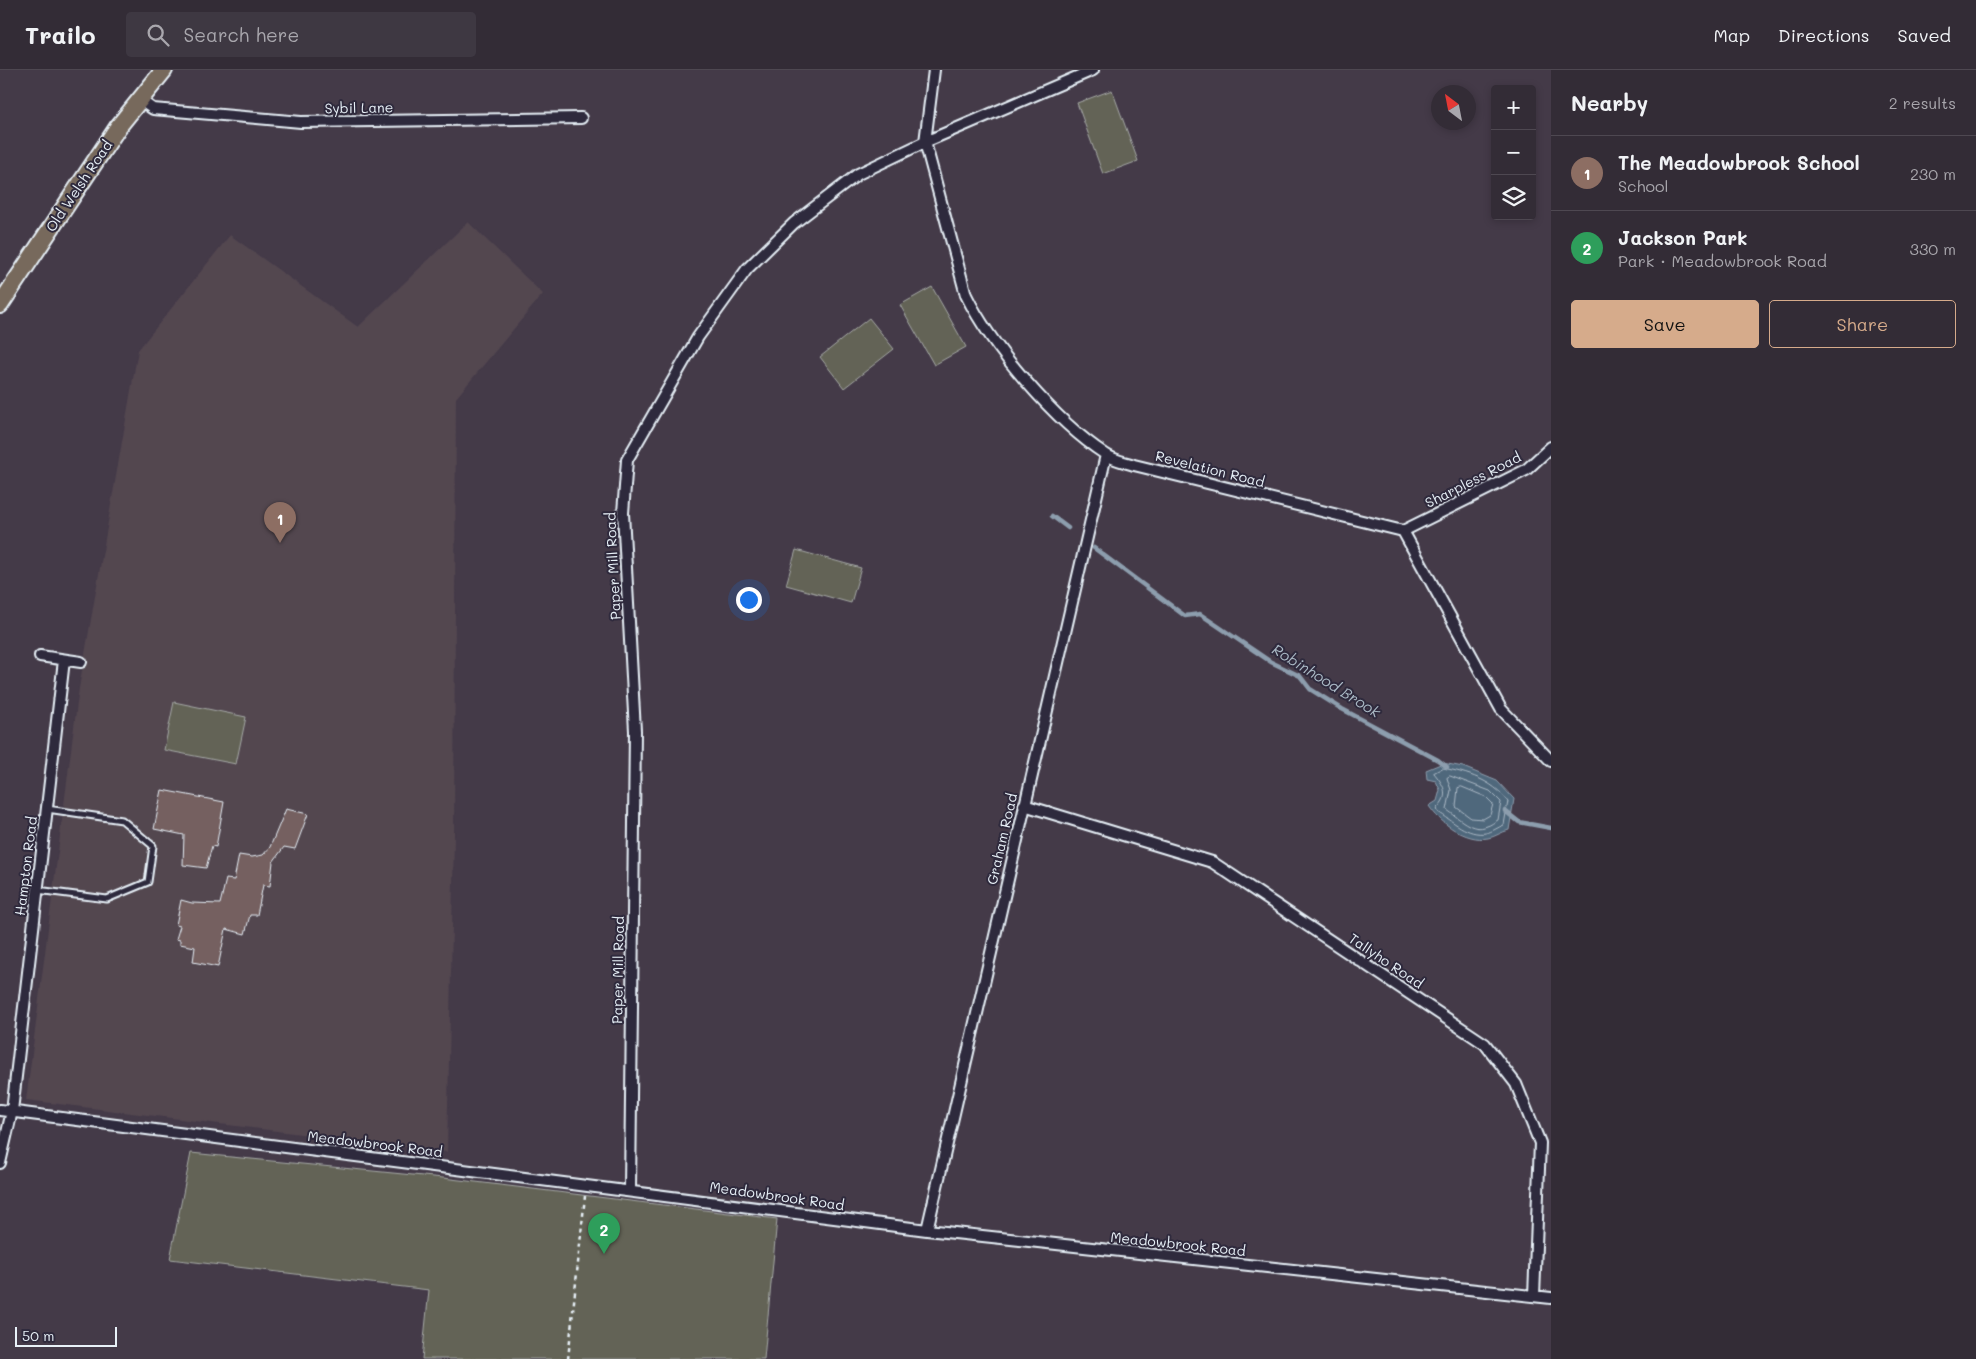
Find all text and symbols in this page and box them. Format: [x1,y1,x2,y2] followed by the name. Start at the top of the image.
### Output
[126,12,476,57] search box
[25,19,96,50] text: Trailo
[144,21,172,49] icon: search
[184,22,299,47] text: Search here
[1713,23,1750,47] text: Map
[1778,23,1870,47] text: Directions
[1898,23,1951,47] text: Saved
[1431,85,1476,130] north arrow
[1491,85,1536,220] map controls
[1491,85,1536,130] button: +
[1571,89,1648,116] text: Nearby
[1889,92,1956,113] text: 2 results
[324,97,394,118] street label: Sybil Lane
[1491,130,1536,175] button: −
[41,136,116,235] street label: Old Welsh Road
[1618,150,1860,175] text: The Meadowbrook School
[1583,163,1591,184] text: 1
[1910,163,1956,184] text: 230 m
[1491,175,1536,220] button: layers
[1618,175,1668,196] text: School
[1618,225,1747,250] text: Jackson Park
[1583,238,1591,259] text: 2
[1910,238,1956,259] text: 330 m
[1618,250,1827,271] text: Park · Meadowbrook Road
[1571,300,1759,348] button: Save
[1769,300,1956,348] button: Share
[1154,446,1267,491] street label: Revelation Road
[1422,447,1524,512] street label: Sharpless Road
[264,502,296,543] pin: 1
[600,512,625,620] street label: Paper Mill Road
[736,587,762,613] your location
[1269,639,1385,722] water label: Robinhood Brook
[982,791,1021,886] street label: Graham Road
[10,815,41,917] street label: Hampton Road
[607,916,628,1024] street label: Paper Mill Road
[1345,929,1428,993] street label: Tallyho Road
[306,1126,444,1161] street label: Meadowbrook Road
[708,1177,846,1214] street label: Meadowbrook Road
[588,1213,620,1254] pin: 2
[1109,1227,1247,1260] street label: Meadowbrook Road
[15,1324,118,1347] scale bar
[22,1326,54,1345] text: 50 m

